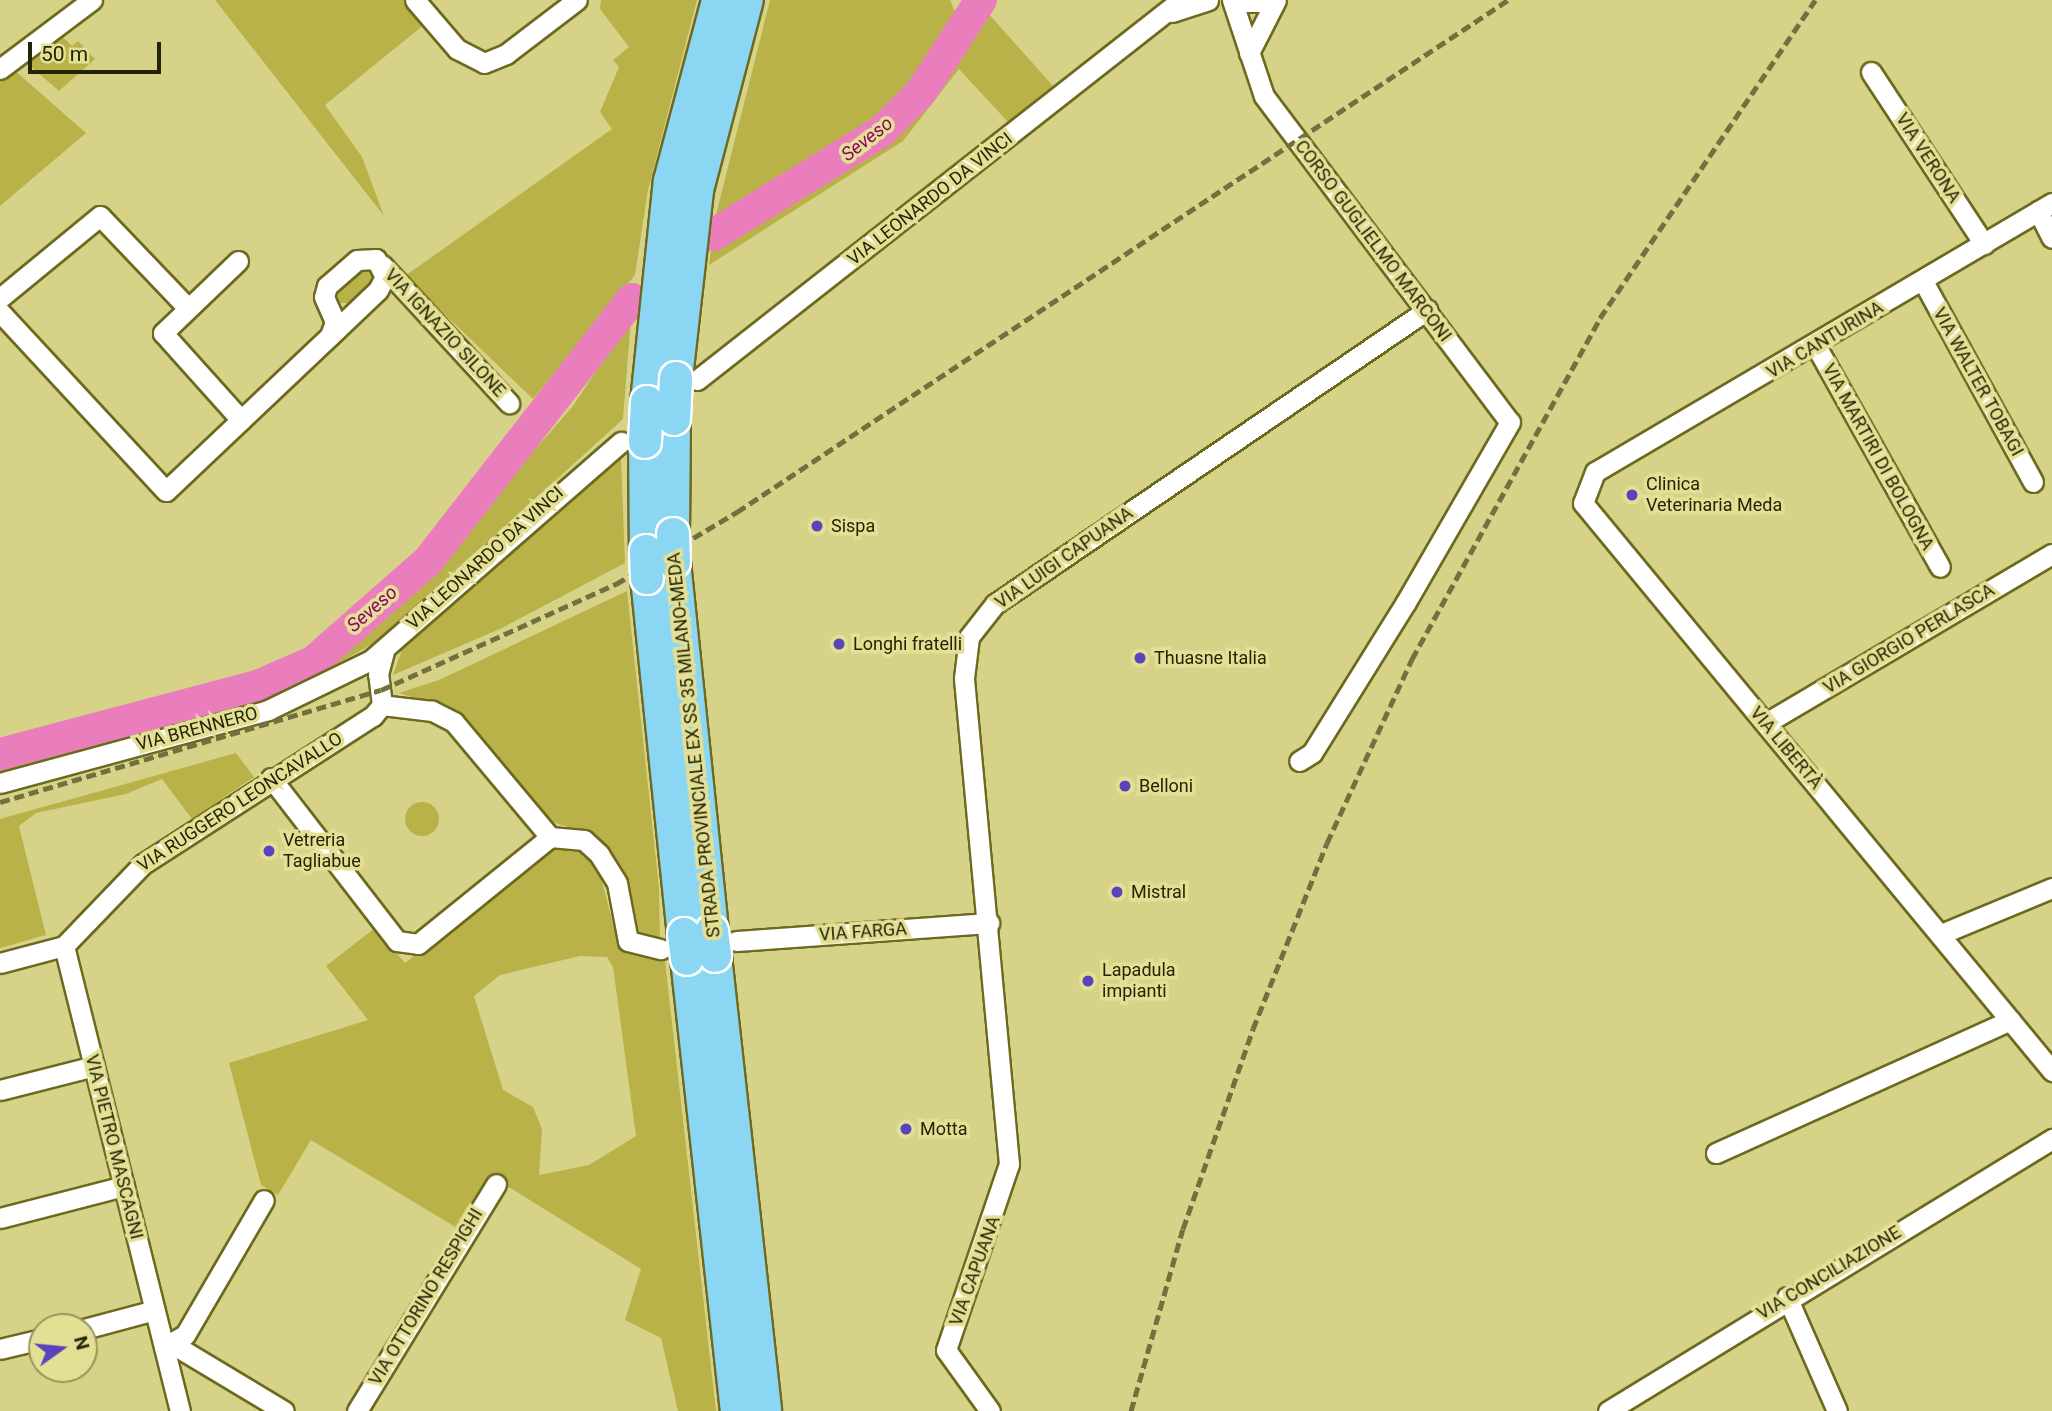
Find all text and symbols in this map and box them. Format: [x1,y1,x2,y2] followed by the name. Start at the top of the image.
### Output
[32,28,164,72] scale bar
[41,42,88,66] text: 50 m
[1891,109,1965,207] street label: VIA VERONA
[837,112,897,166] water label: Seveso
[843,128,1017,270] street label: VIA LEONARDO DA VINCI
[1290,136,1456,346] street label: CORSO GUGLIELMO MARCONI
[380,264,510,402] street label: VIA IGNAZIO SILONE
[1763,297,1887,383] street label: VIA CANTURINA
[1928,304,2028,460] street label: VIA WALTER TOBAGI
[1818,360,1938,554] street label: VIA MARTIRI DI BOLOGNA
[1646,474,1782,516] place label: Clinica Veterinaria Meda
[402,482,568,634] street label: VIA LEONARDO DA VINCI
[1624,487,1640,503] marker: Clinica Veterinaria Meda
[991,502,1137,614] street label: VIA LUIGI CAPUANA
[831,515,875,537] place label: Sispa
[809,518,825,534] marker: Sispa
[663,551,725,939] street label: STRADA PROVINCIALE EX SS 35 MILANO-MEDA
[1820,579,1998,699] street label: VIA GIORGIO PERLASCA
[342,581,402,637] water label: Seveso
[853,633,962,655] place label: Longhi fratelli
[831,636,847,652] marker: Longhi fratelli
[1154,647,1267,669] place label: Thuasne Italia
[1132,650,1148,666] marker: Thuasne Italia
[134,702,260,756] street label: VIA BRENNERO
[1745,702,1827,794] street label: VIA LIBERTÀ
[134,728,346,876] street label: VIA RUGGERO LEONCAVALLO
[1139,775,1193,797] place label: Belloni
[1117,778,1133,794] marker: Belloni
[283,830,361,872] place label: Vetreria Tagliabue
[261,843,277,859] marker: Vetreria Tagliabue
[1131,881,1186,903] place label: Mistral
[1109,884,1125,900] marker: Mistral
[818,918,908,946] street label: VIA FARGA
[1102,960,1176,1002] place label: Lapadula impianti
[1080,973,1096,989] marker: Lapadula impianti
[81,1052,147,1242] street label: VIA PIETRO MASCAGNI
[920,1118,968,1140] place label: Motta
[898,1121,914,1137] marker: Motta
[365,1205,487,1389] street label: VIA OTTORINO RESPIGHI
[945,1213,1005,1329] street label: VIA CAPUANA
[1753,1222,1905,1324] street label: VIA CONCILIAZIONE
[28,1313,98,1383] north arrow
[69,1334,95,1352] text: N

